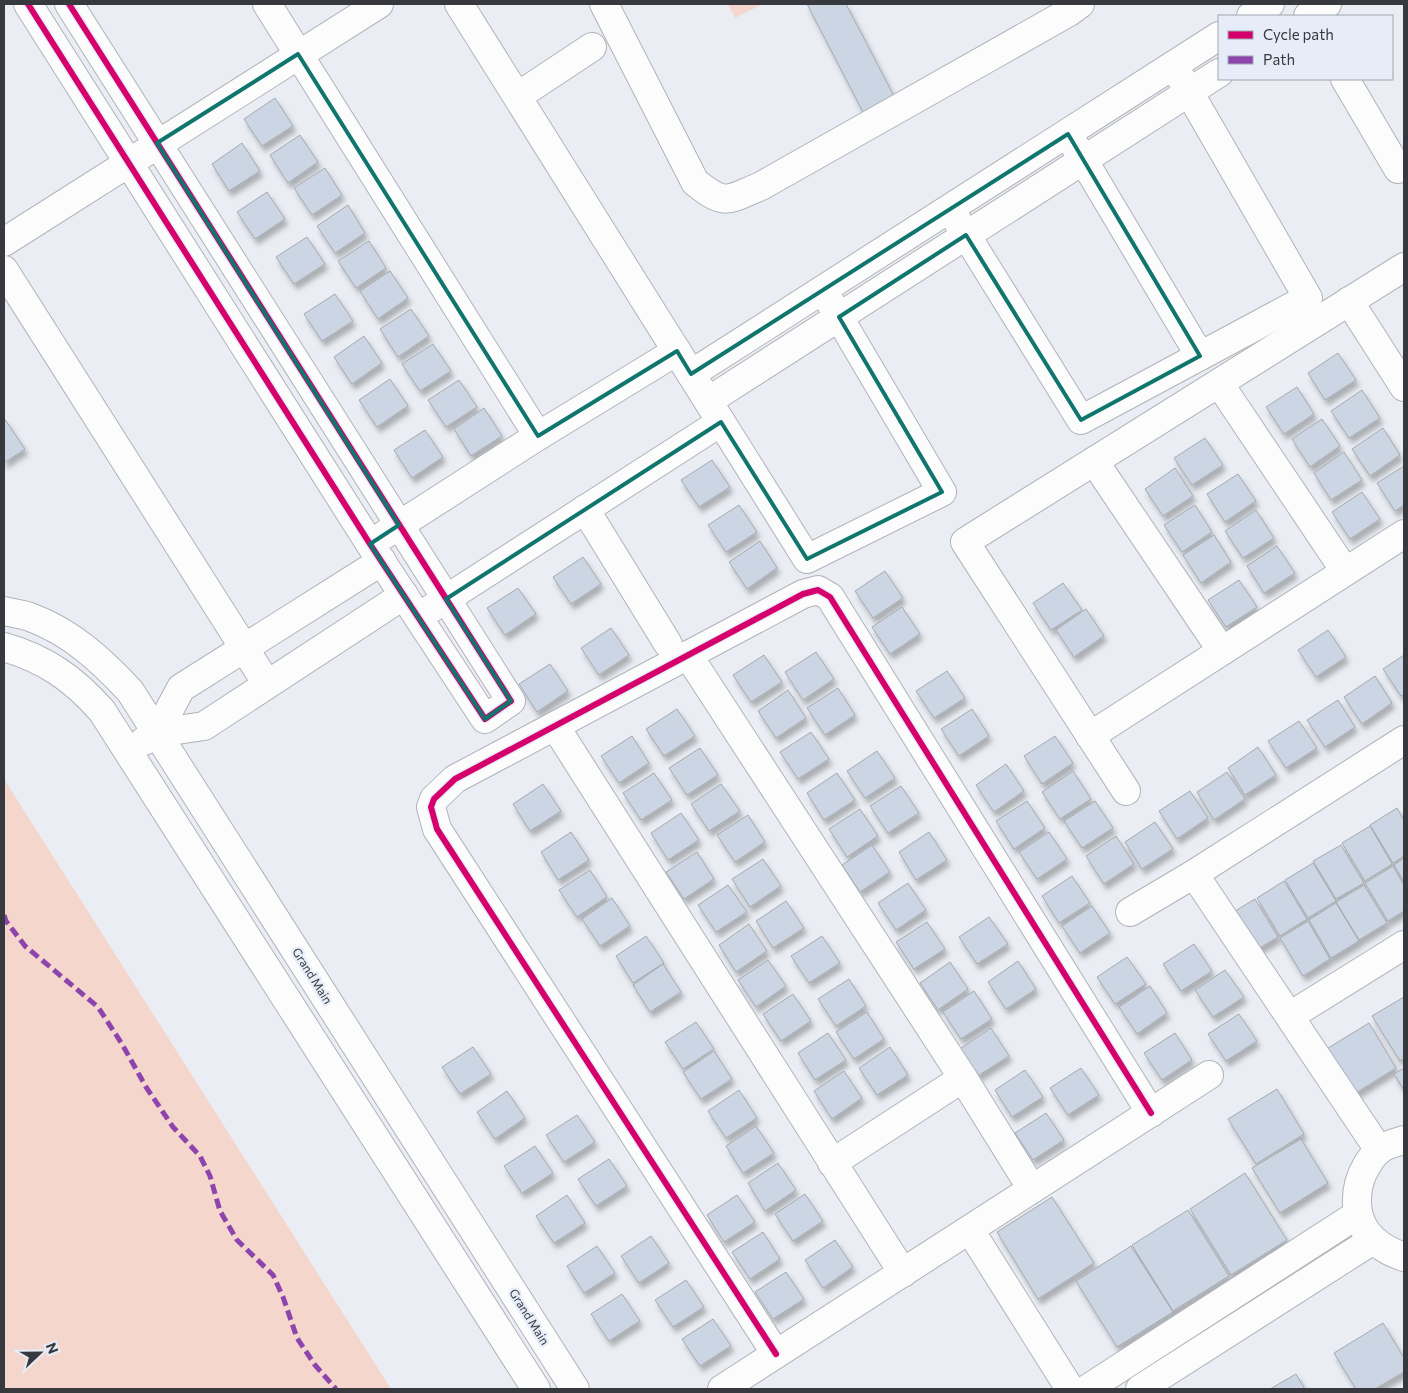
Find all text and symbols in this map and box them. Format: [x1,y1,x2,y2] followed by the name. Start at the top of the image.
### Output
[1218,15,1393,80] legend
[1263,25,1334,43] text: Cycle path
[1263,50,1295,68] text: Path
[290,945,336,1006] street label: Grand Main
[507,1286,553,1347] street label: Grand Main
[15,1328,65,1378] north arrow
[43,1340,62,1356] text: N

